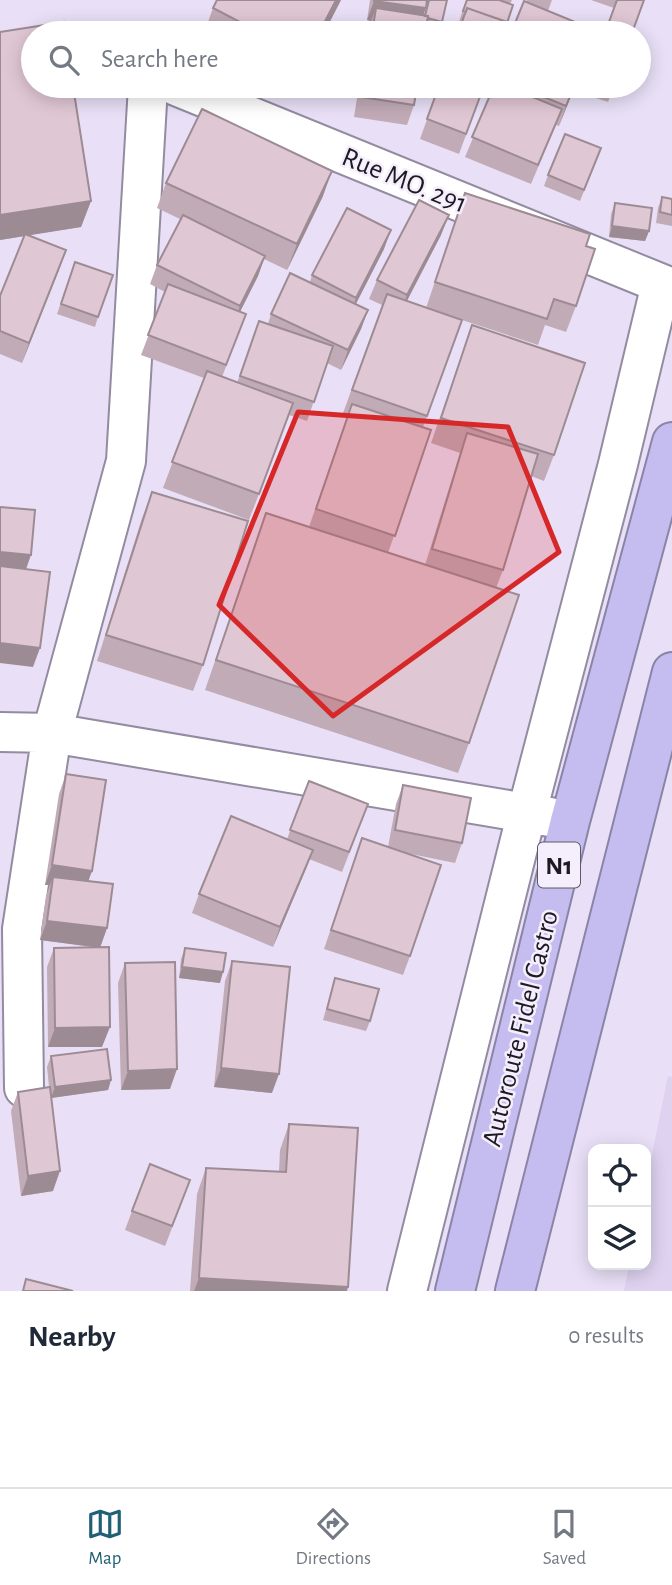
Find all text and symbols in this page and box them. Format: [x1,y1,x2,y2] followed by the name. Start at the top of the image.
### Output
[21,21,651,98] search box
[45,41,83,79] icon: search
[101,46,219,72] text: Search here
[338,143,471,219] street label: Rue MO. 291
[538,842,580,888] road number: N1
[478,907,564,1149] street label: Autoroute Fidel Castro
[588,1144,651,1270] map controls
[588,1144,651,1207] button: locate
[588,1207,651,1270] button: layers
[28,1322,116,1352] text: Nearby
[568,1325,644,1348] text: 0 results
[86,1505,124,1570] tab: Map
[295,1505,371,1570] tab: Directions
[543,1505,586,1570] tab: Saved

